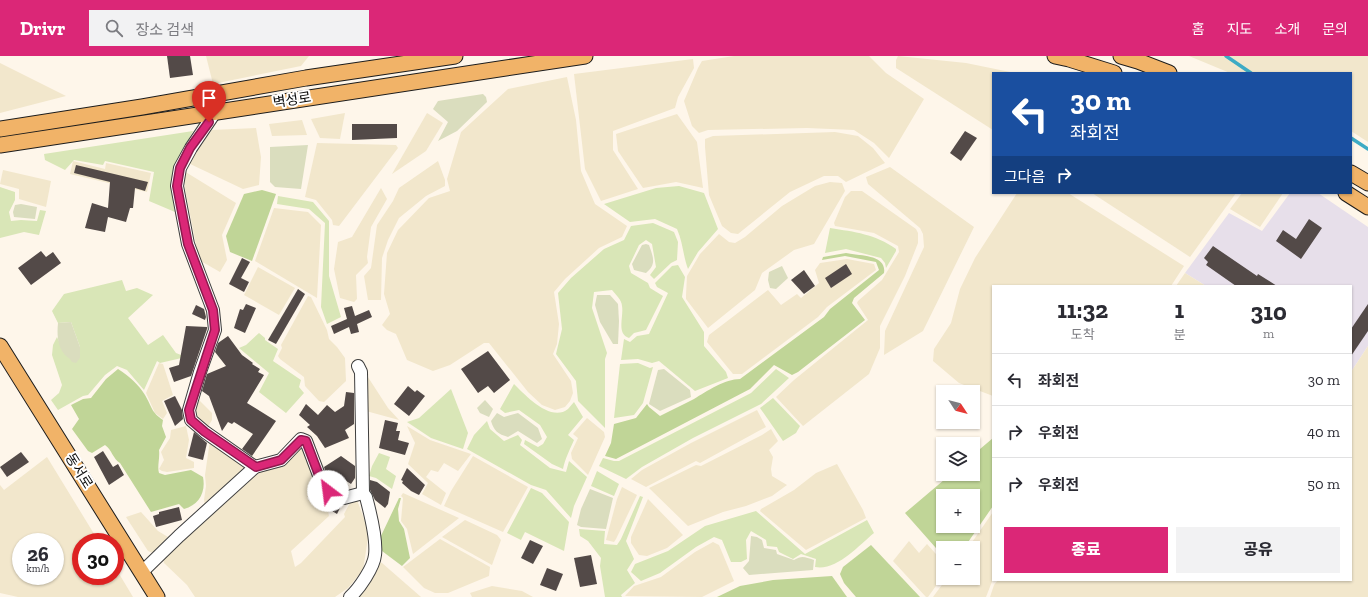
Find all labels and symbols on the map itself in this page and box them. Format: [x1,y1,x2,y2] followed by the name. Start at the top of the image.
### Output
[192,81,226,122] pin
[272,89,313,111] street label: 벽성로
[936,385,980,429] north arrow
[62,450,97,492] street label: 동서로
[307,470,349,512] position arrow
[72,533,124,585] speed limit sign: 30

